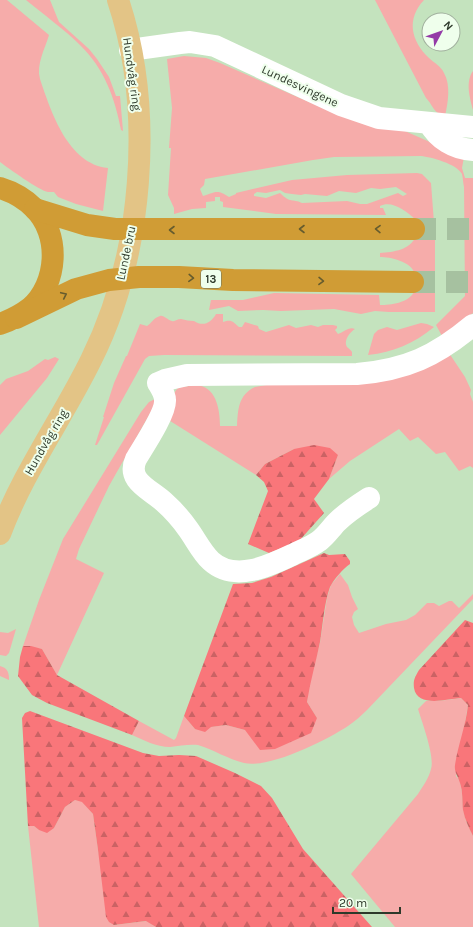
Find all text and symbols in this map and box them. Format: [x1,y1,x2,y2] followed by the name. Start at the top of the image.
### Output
[421,12,461,52] north arrow
[441,19,456,33] text: N
[120,36,144,112] street label: Hundvåg ring
[259,62,341,110] street label: Lundesvingene
[113,225,139,281] street label: Lunde bru
[169,225,175,234] one-way arrow
[299,225,305,233] one-way arrow
[375,225,381,233] one-way arrow
[201,270,221,288] road number: 13
[188,274,194,282] one-way arrow
[318,276,324,285] one-way arrow
[59,292,67,300] one-way arrow
[21,406,71,477] street label: Hundvåg ring
[333,889,400,915] scale bar
[339,896,367,910] text: 20 m

